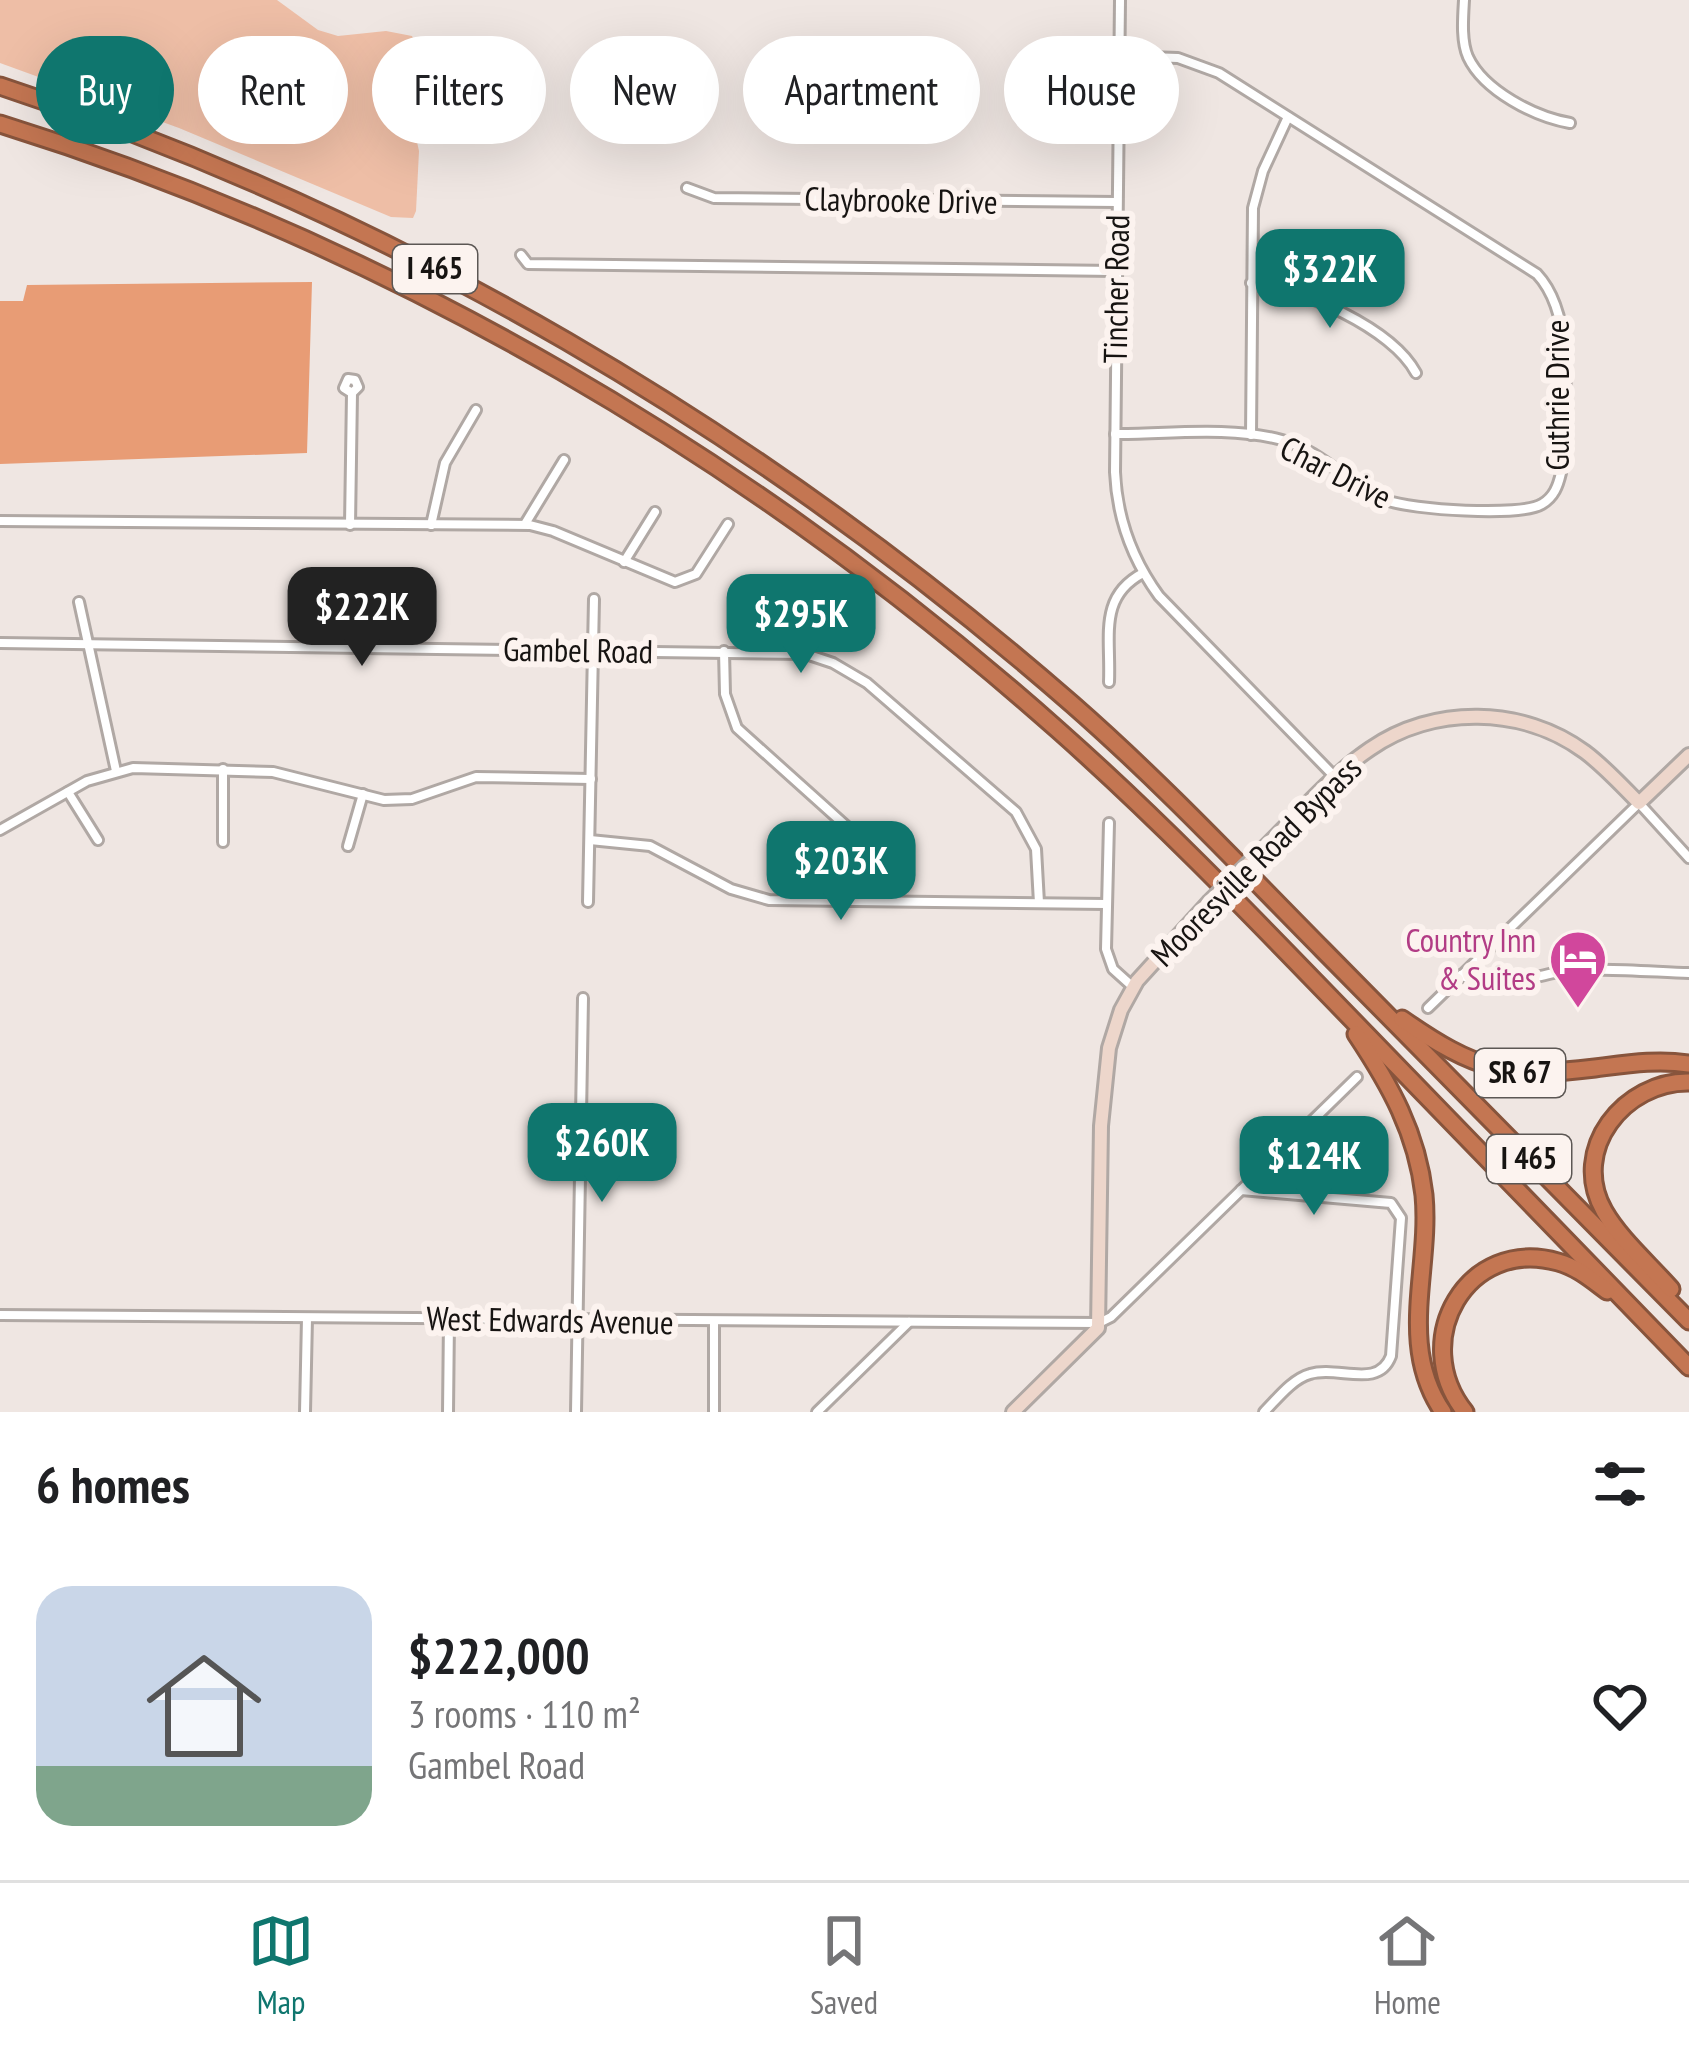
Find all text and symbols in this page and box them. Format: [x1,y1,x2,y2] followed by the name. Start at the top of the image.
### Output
[36,36,174,144] chip: Buy
[198,36,348,144] chip: Rent
[372,36,546,144] chip: Filters
[570,36,719,144] chip: New
[743,36,980,144] chip: Apartment
[1004,36,1179,144] chip: House
[804,176,998,223] street label: Claybrooke Drive
[1093,214,1138,364] street label: Tincher Road
[1246,229,1414,331] pin: $322K
[1283,242,1377,293] text: $322K
[393,245,477,293] road number: I 465
[1535,320,1578,470] street label: Guthrie Drive
[1274,425,1399,518] street label: Char Drive
[278,567,446,669] pin: $222K
[717,574,885,676] pin: $295K
[315,580,409,631] text: $222K
[754,587,848,638] text: $295K
[503,627,653,672] street label: Gambel Road
[1141,746,1370,975] street label: Mooresville Road Bypass
[757,821,925,923] pin: $203K
[794,834,888,885] text: $203K
[1406,918,1536,999] place label: Country Inn & Suites
[1547,928,1609,1010] hotel icon: Country Inn & Suites
[1475,1049,1565,1097] road number: SR 67
[518,1103,686,1205] pin: $260K
[555,1116,649,1167] text: $260K
[1230,1116,1398,1218] pin: $124K
[1267,1129,1361,1180] text: $124K
[1487,1135,1571,1183] road number: I 465
[426,1296,674,1343] street label: West Edwards Avenue
[36,1451,190,1517] text: 6 homes
[1587,1451,1653,1517] icon: filters
[408,1622,590,1688] text: $222,000
[132,1634,276,1778] icon: home
[1587,1673,1653,1739] icon: heart
[408,1688,641,1739] text: 3 rooms · 110 m²
[408,1739,585,1790] text: Gambel Road
[248,1908,314,2023] tab: Map
[810,1908,878,2023] tab: Saved
[1374,1908,1441,2023] tab: Home

